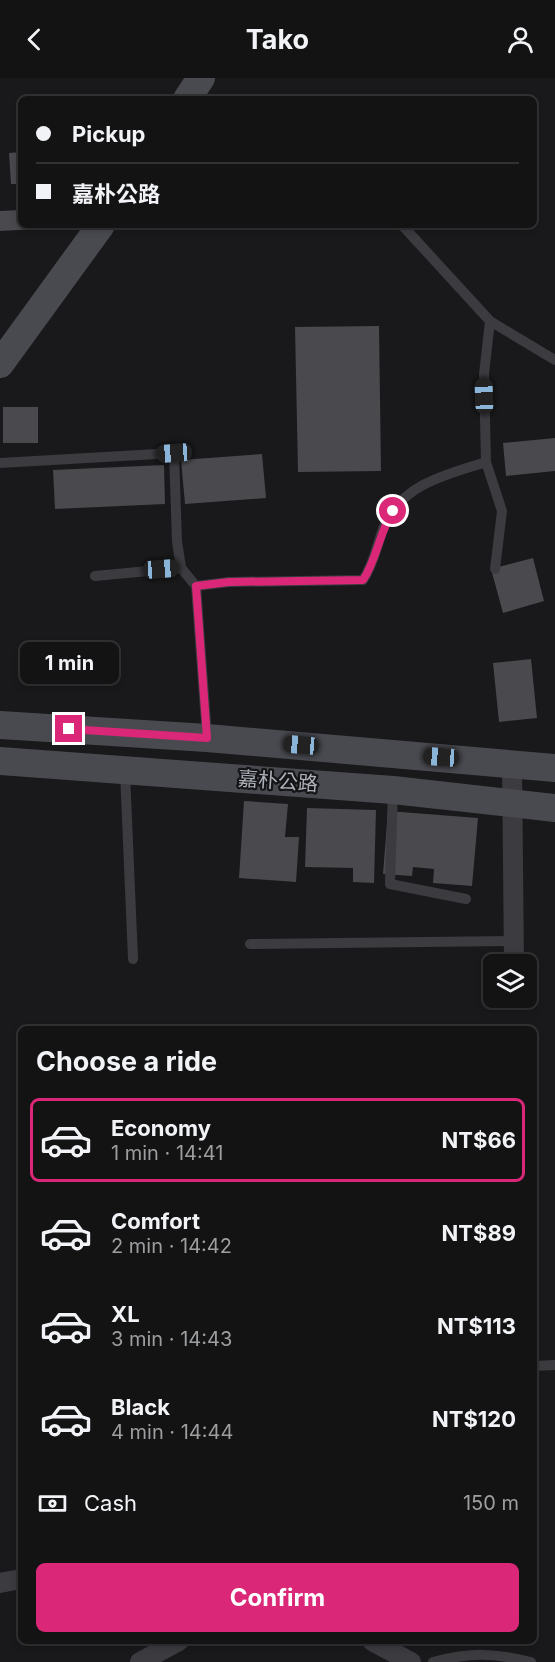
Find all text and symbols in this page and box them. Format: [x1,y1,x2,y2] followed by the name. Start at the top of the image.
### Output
[18,23,51,56] icon: back
[246,23,309,56] text: Tako
[504,23,537,56] icon: person
[72,121,146,147] text: Pickup
[72,181,160,207] text: 嘉朴公路
[474,378,494,414] car
[155,443,193,463] car
[379,497,406,524] route start
[142,559,180,579] car
[20,642,118,684] callout: 1 min
[45,651,94,675] text: 1 min
[55,715,82,742] route end
[282,734,320,756] car
[422,747,460,767] car
[237,766,319,796] street label: 嘉朴公路
[483,954,537,1008] map controls
[483,954,537,1008] button: layers
[36,1045,217,1078] text: Choose a ride
[39,1113,93,1167] icon: car
[111,1115,211,1141] text: Economy
[442,1127,516,1153] text: NT$66
[111,1141,223,1165] text: 1 min · 14:41
[39,1206,93,1260] icon: car
[111,1208,200,1234] text: Comfort
[442,1220,516,1246] text: NT$89
[111,1234,232,1258] text: 2 min · 14:42
[39,1299,93,1353] icon: car
[111,1301,140,1327] text: XL
[437,1313,516,1339] text: NT$113
[111,1327,232,1351] text: 3 min · 14:43
[39,1392,93,1446] icon: car
[111,1394,170,1420] text: Black
[432,1406,516,1432] text: NT$120
[111,1420,233,1444] text: 4 min · 14:44
[36,1487,69,1520] icon: cash
[84,1490,137,1516] text: Cash
[463,1491,519,1515] text: 150 m
[36,1563,519,1632] button: Confirm

